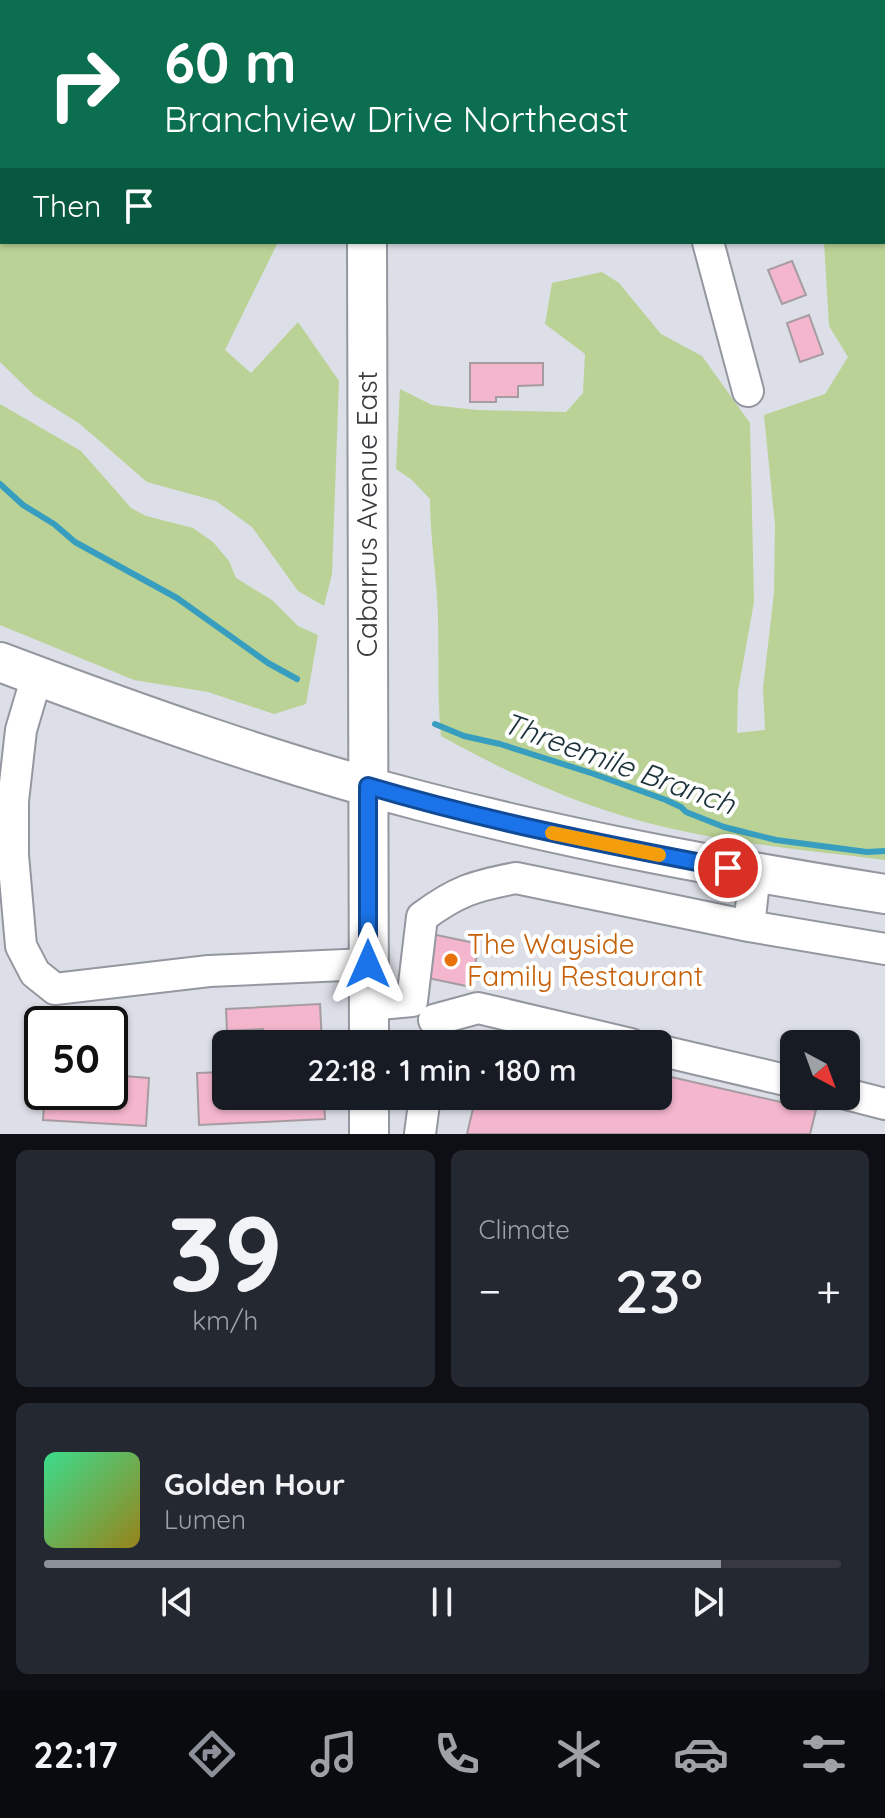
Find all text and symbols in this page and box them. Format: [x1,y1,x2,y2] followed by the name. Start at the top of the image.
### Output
[164,27,297,97] text: 60 m
[32,32,136,136] icon: right
[164,96,629,141] text: Branchview Drive Northeast
[117,184,161,228] icon: arrive
[32,187,101,225] text: Then
[349,371,384,657] street label: Cabarrus Avenue East
[498,703,742,823] water label: Threemile Branch
[694,834,762,902] pin
[706,846,750,890] icon: arrive
[326,922,410,1006] position arrow
[467,926,703,993] place label: The Wayside Family Restaurant
[442,951,460,969] marker: The Wayside Family Restaurant
[24,1006,128,1110] speed limit sign: 50
[780,1030,860,1110] north arrow
[780,1030,860,1110] map controls
[307,1051,577,1089] text: 22:18 · 1 min · 180 m
[168,1187,283,1317] text: 39
[479,1213,570,1246] text: Climate
[615,1253,703,1328] text: 23°
[479,1263,501,1318] text: −
[816,1263,841,1318] text: +
[192,1304,258,1337] text: km/h
[164,1465,345,1503] text: Golden Hour
[164,1503,246,1536] text: Lumen
[155,1580,199,1624] icon: previous
[420,1580,464,1624] icon: pause
[686,1580,730,1624] icon: next
[184,1726,240,1782] icon: directions
[306,1726,362,1782] icon: music
[429,1726,485,1782] icon: phone
[551,1726,607,1782] icon: climate
[673,1726,729,1782] icon: car
[796,1726,852,1782] icon: filters
[33,1732,118,1777] text: 22:17

